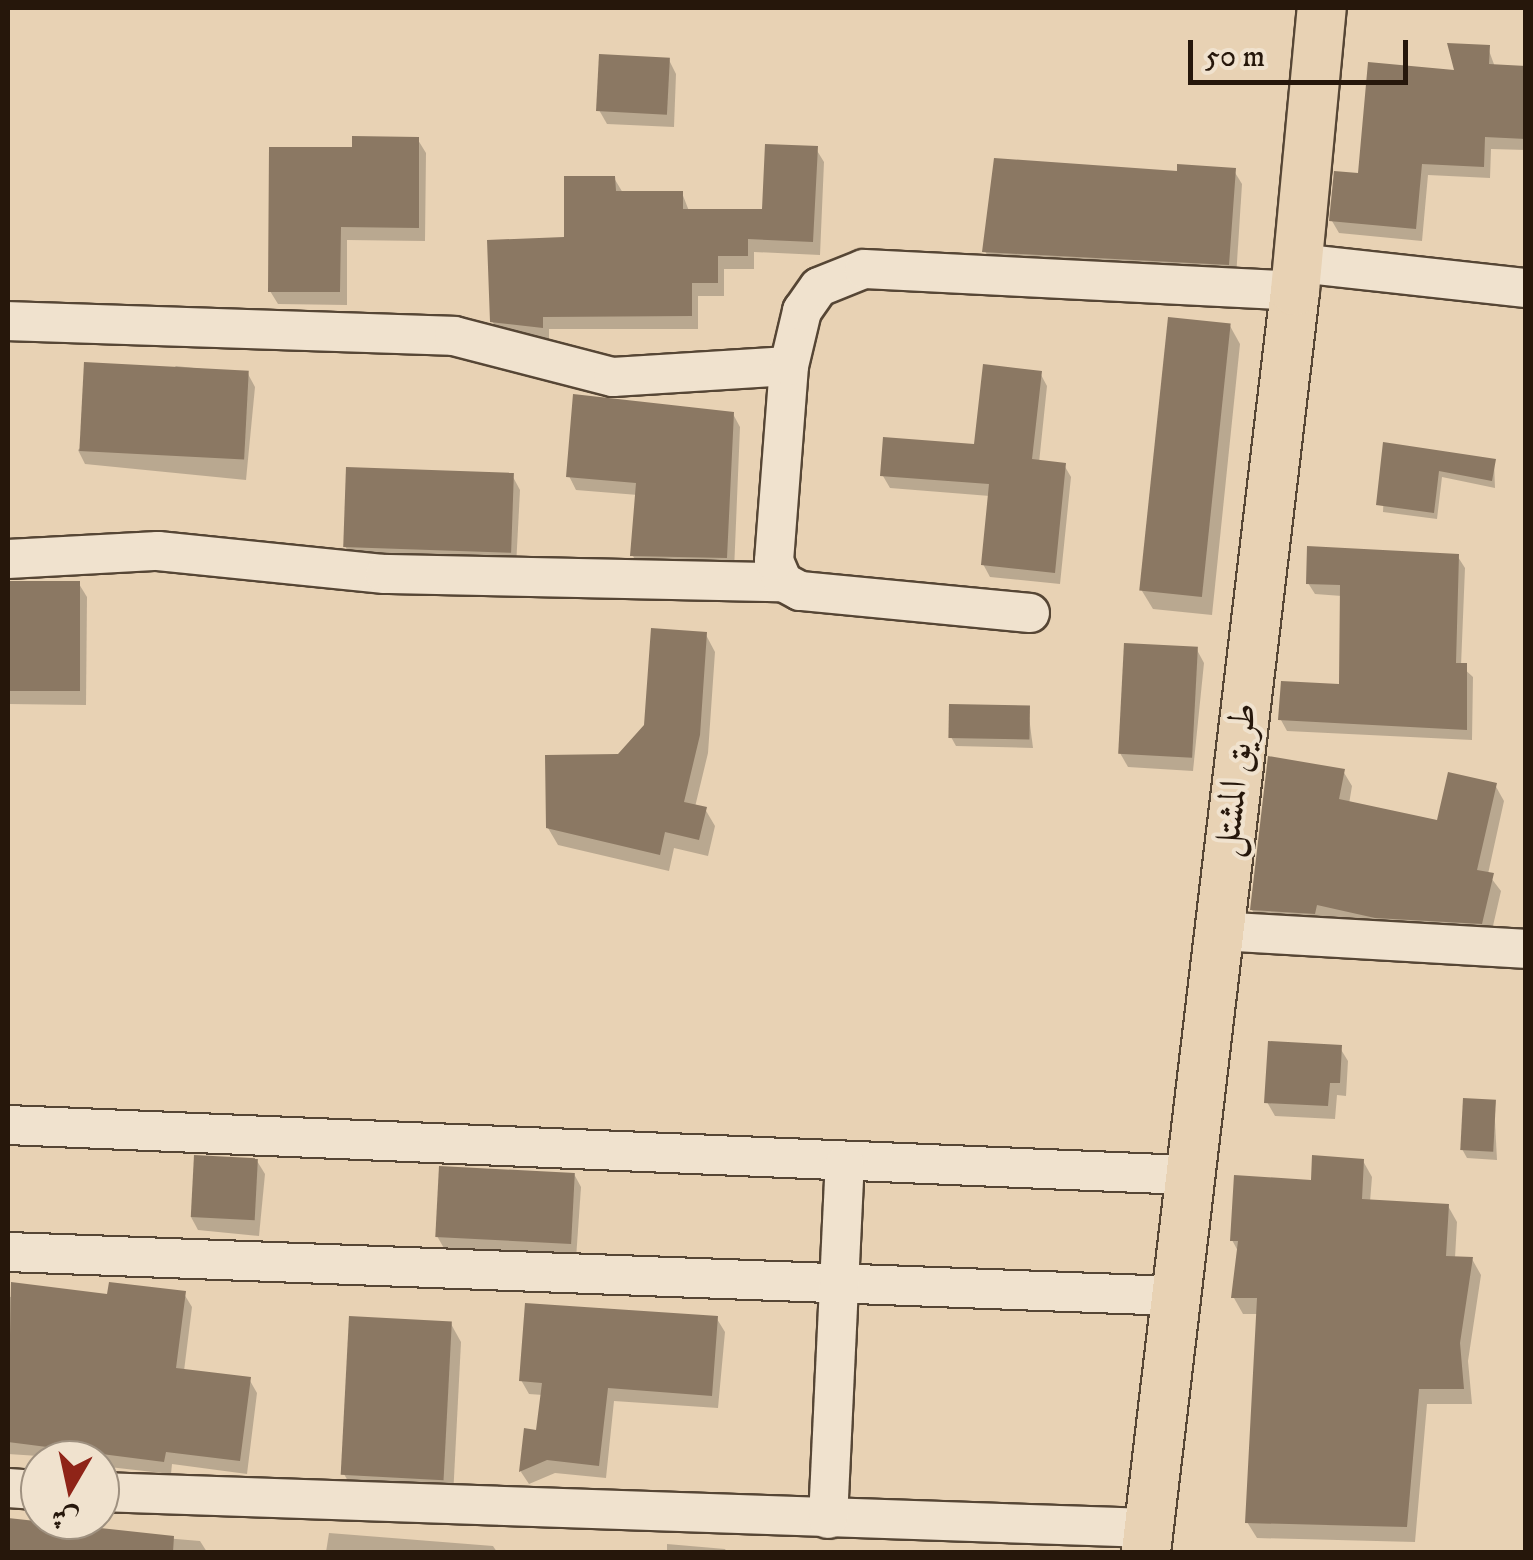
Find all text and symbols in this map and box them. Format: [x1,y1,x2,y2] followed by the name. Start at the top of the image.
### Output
[1193,20,1413,82] scale bar
[1205,39,1265,76] text: 50 m
[1204,700,1268,860] street label: طريق المشتل
[20,1440,120,1540] north arrow
[49,1499,82,1538] text: ش

